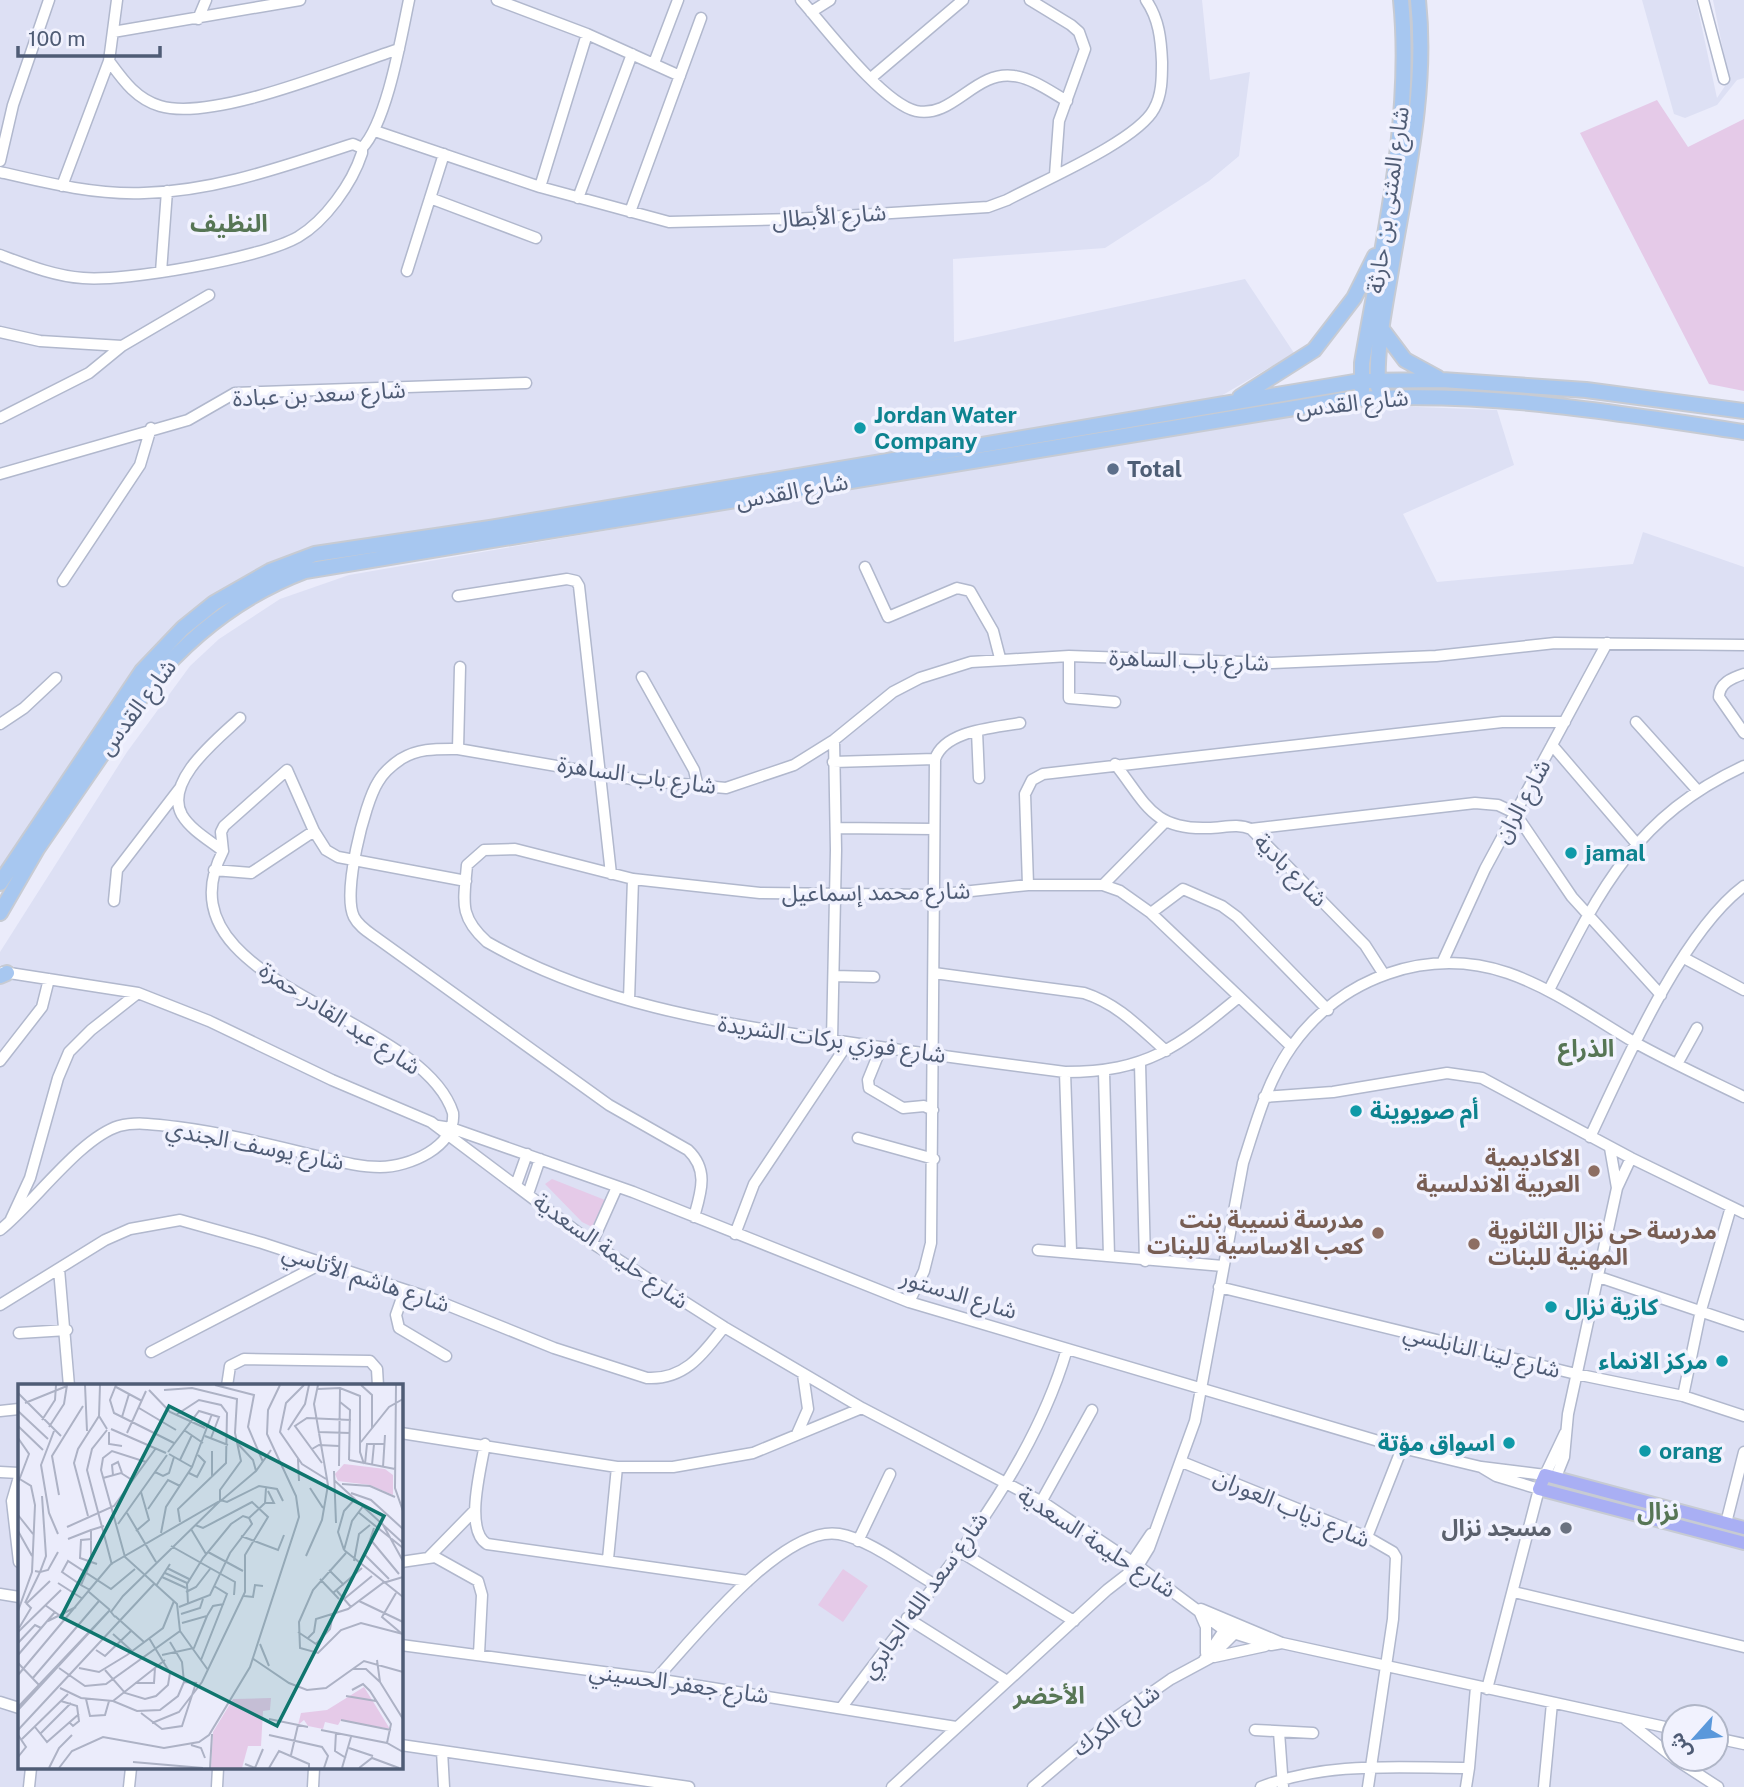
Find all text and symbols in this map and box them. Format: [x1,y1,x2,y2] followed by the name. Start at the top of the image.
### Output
[18,14,159,58] scale bar
[28,26,85,51] text: 100 m
[1361,105,1418,296] street label: شارع المثنى بن حارثة
[771,198,887,237] street label: شارع الأبطال
[190,209,268,238] district label: النظيف
[232,375,406,416] street label: شارع سعد بن عبادة
[1294,383,1410,426] street label: شارع القدس
[874,401,1017,454] place label: Jordan Water Company
[852,420,868,436] marker: Jordan Water Company
[1127,455,1182,482] place label: Total
[1105,461,1121,477] marker: Total
[734,467,851,518] street label: شارع القدس
[1108,643,1270,680] street label: شارع باب الساهرة
[92,653,185,762] street label: شارع القدس
[555,750,718,803] street label: شارع باب الساهرة
[1488,754,1559,849] street label: شارع الران
[1246,827,1334,915] street label: شارع بادية
[1584,839,1646,866] place label: jamal
[1563,845,1579,861] marker: jamal
[781,876,971,911] street label: شارع محمد إسماعيل
[253,955,426,1083] street label: شارع عبد القادر حمزة
[716,1009,948,1072] street label: شارع فوزي بركات الشريدة
[1558,1034,1614,1066] district label: الذراع
[1370,1097,1479,1129] place label: أم صويوينة
[1348,1103,1364,1119] marker: أم صويوينة
[163,1114,346,1179] street label: شارع يوسف الجندي
[1416,1144,1580,1198] place label: الاكاديمية العربية الاندلسية
[1586,1163,1602,1179] marker: الاكاديمية العربية الاندلسية
[526,1187,694,1317] street label: شارع حليمة السعدية
[1147,1206,1365,1260] place label: مدرسة نسيبة بنت كعب الاساسية للبنات
[1488,1217,1717,1270] place label: مدرسة حي نزال الثانوية المهنية للبنات
[1370,1225,1386,1241] marker: مدرسة نسيبة بنت كعب الاساسية للبنات
[1466,1236,1482,1252] marker: مدرسة حي نزال الثانوية المهنية للبنات
[278,1238,453,1321] street label: شارع هاشم الأتاسي
[896,1263,1020,1328] street label: شارع الدستور
[1565,1293,1659,1321] place label: كازية نزال
[1543,1299,1559,1315] marker: كازية نزال
[1400,1318,1563,1387] street label: شارع لينا النابلسي
[1599,1347,1708,1375] place label: مركز الانماء
[1714,1353,1730,1369] marker: مركز الانماء
[18,1384,402,1770] inset map
[1378,1429,1495,1456] place label: اسواق مؤتة
[1501,1435,1517,1451] marker: اسواق مؤتة
[1659,1437,1723,1464] place label: orang
[1637,1443,1653,1459] marker: orang
[1209,1463,1374,1556] street label: شارع ذياب العوران
[1011,1480,1181,1606] street label: شارع حليمة السعدية
[1637,1497,1679,1526] district label: نزال
[854,1506,996,1686] street label: شارع سعد الله الجابري
[1441,1514,1552,1542] place label: مسجد نزال
[1558,1520,1574,1536] marker: مسجد نزال
[587,1657,771,1713] street label: شارع جعفر الحسيني
[1067,1678,1167,1764] street label: شارع الكرك
[1012,1681,1085,1710] district label: الأخضر
[1660,1703,1730,1773] north arrow
[1664,1729,1696,1762] text: ش

